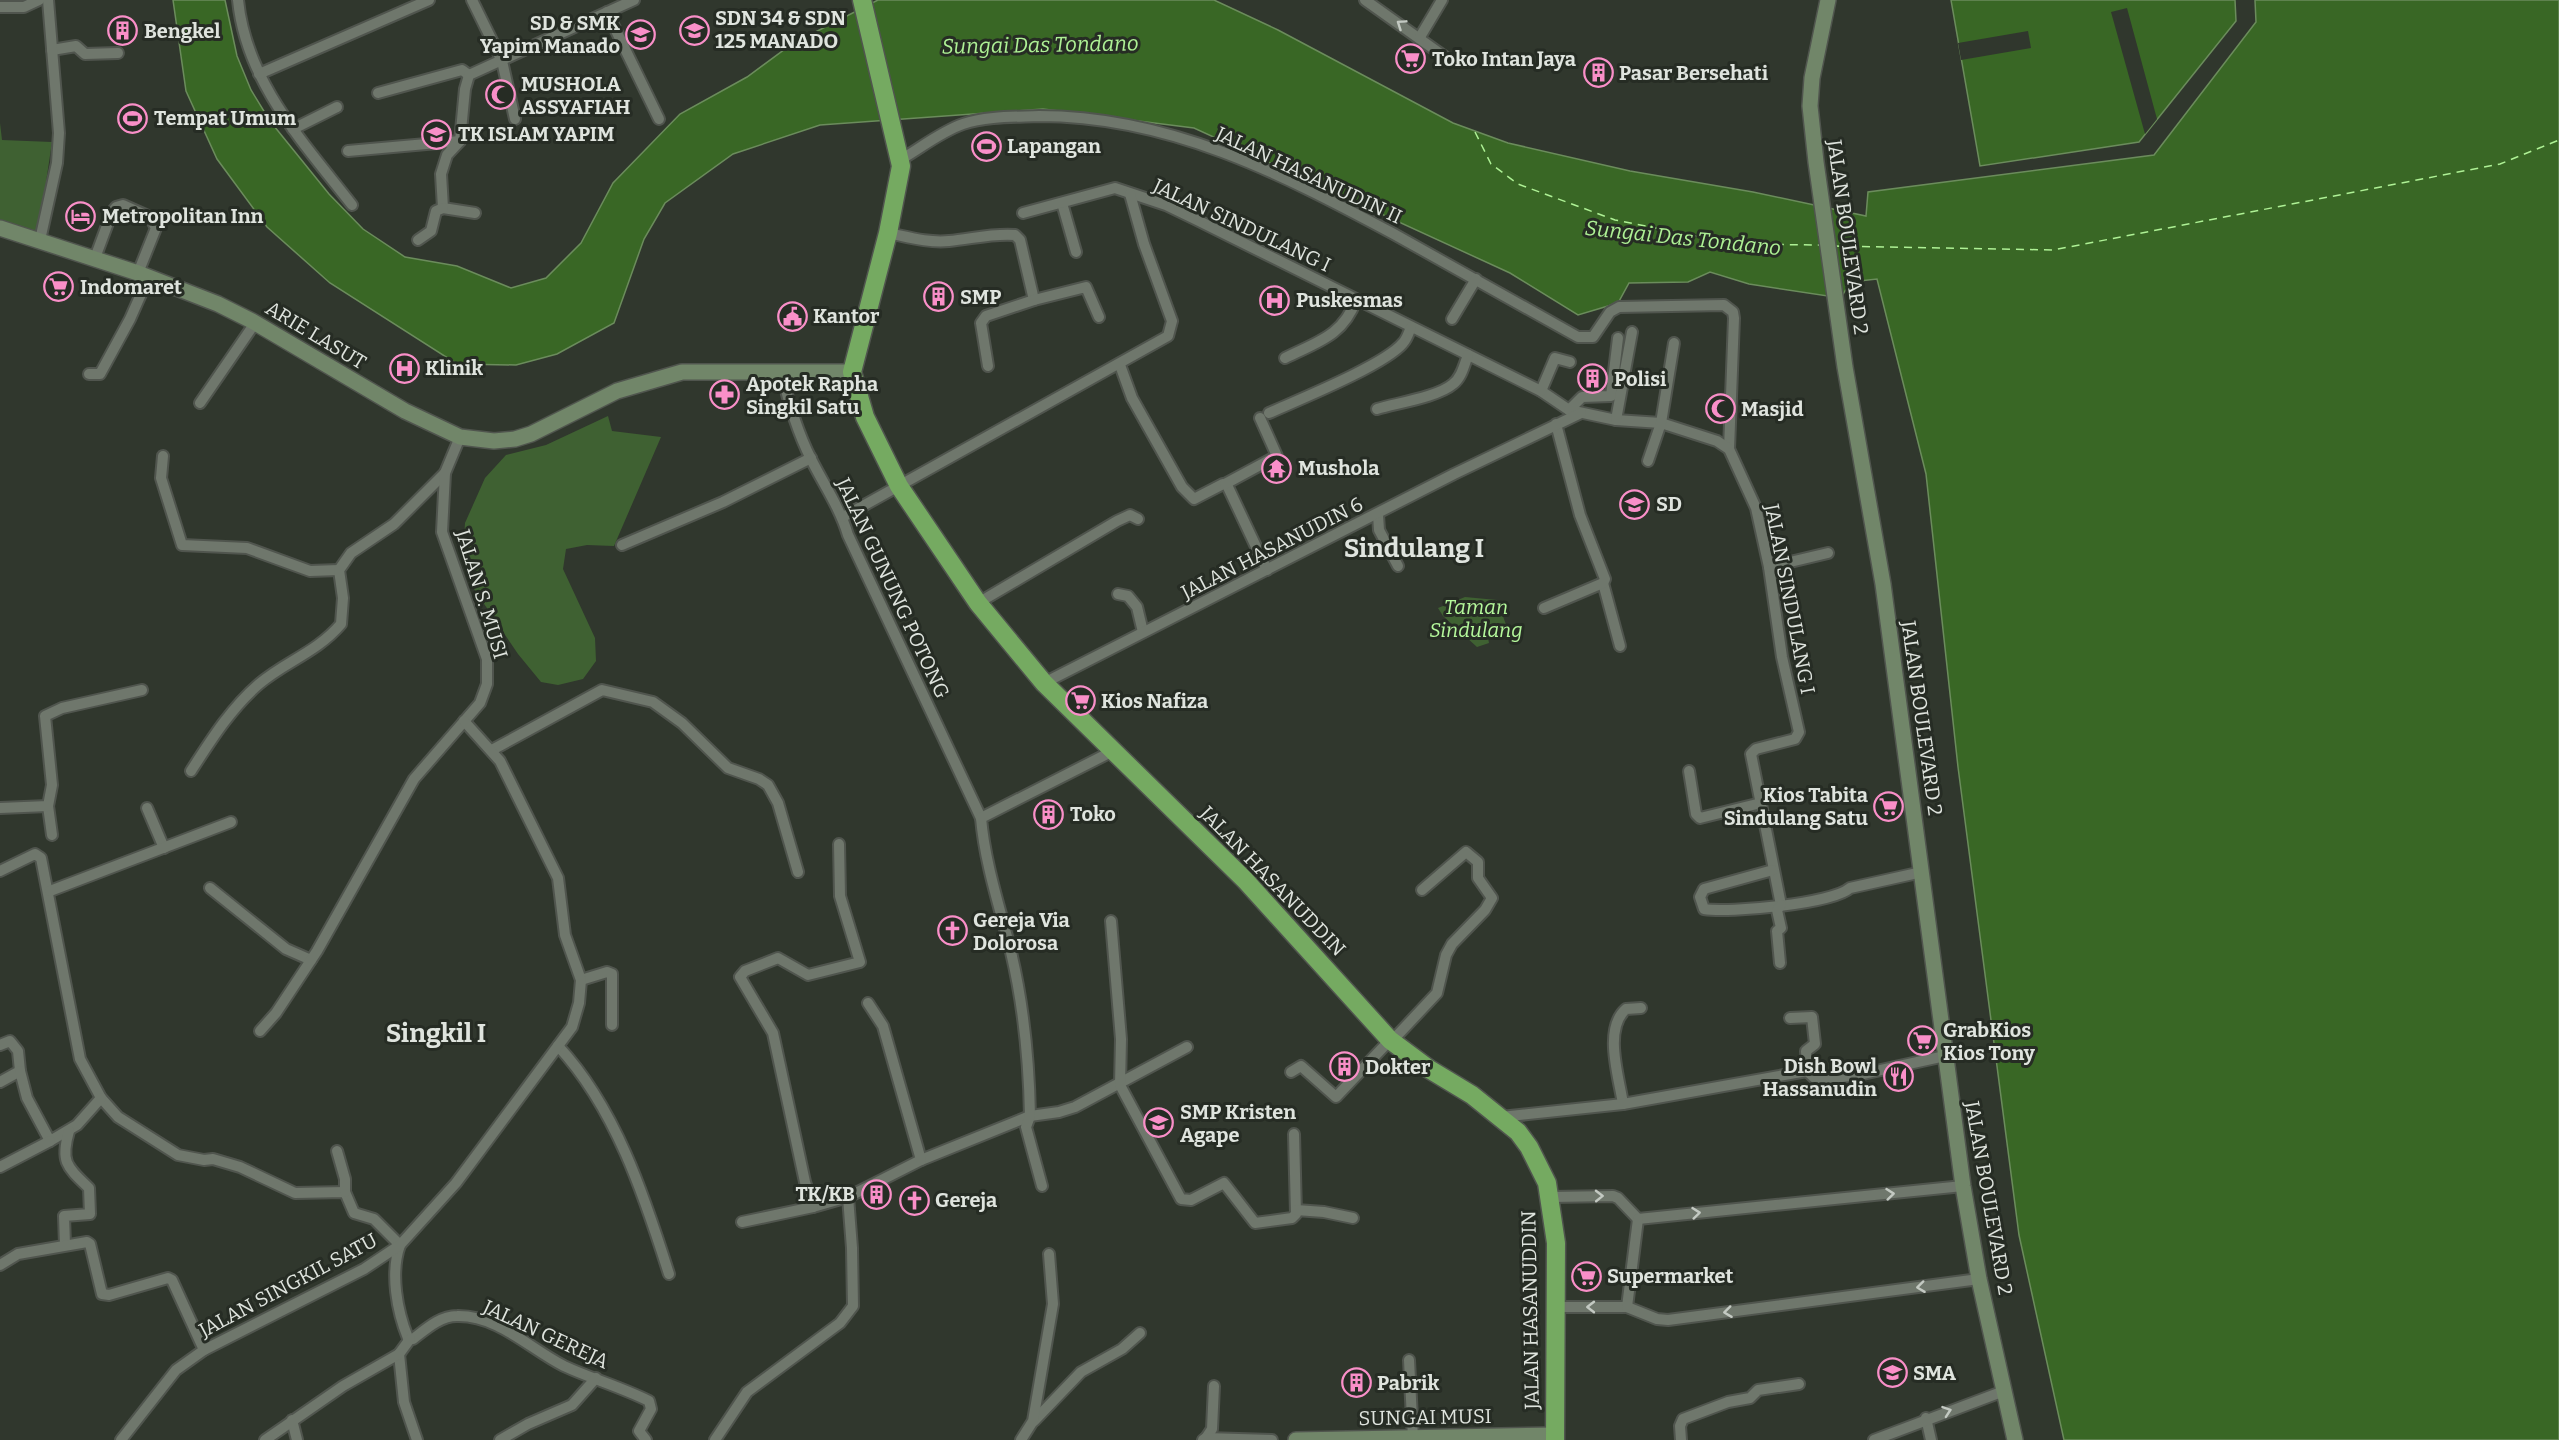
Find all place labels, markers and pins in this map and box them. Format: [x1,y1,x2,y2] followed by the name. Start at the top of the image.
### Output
[715,6,846,53] place label: SDN 34 & SDN 125 MANADO
[480,11,621,58] place label: SD & SMK Yapim Manado
[678,14,710,46] school or university icon: SDN 34 & SDN 125 MANADO
[107,15,139,47] building icon: Bengkel
[625,18,657,50] school or university icon: SD & SMK Yapim Manado
[144,19,221,43] place label: Bengkel
[1395,43,1427,75] supermarket icon: Toko Intan Jaya
[1432,47,1576,71] place label: Toko Intan Jaya
[1582,57,1614,89] building icon: Pasar Bersehati
[1619,61,1769,85] place label: Pasar Bersehati
[521,72,631,119] place label: MUSHOLA ASSYAFIAH
[484,79,516,111] mosque icon: MUSHOLA ASSYAFIAH
[117,102,149,134] sports icon: Tempat Umum
[154,106,296,130] place label: Tempat Umum
[421,118,453,150] school or university icon: TK ISLAM YAPIM
[458,122,614,146] place label: TK ISLAM YAPIM
[970,130,1002,162] sports icon: Lapangan
[1007,134,1101,158] place label: Lapangan
[65,200,97,232] hotel icon: Metropolitan Inn
[102,204,264,228] place label: Metropolitan Inn
[43,271,75,303] supermarket icon: Indomaret
[80,275,182,299] place label: Indomaret
[923,281,955,313] building icon: SMP
[1259,284,1291,316] hospital icon: Puskesmas
[960,285,1001,309] place label: SMP
[1296,288,1403,312] place label: Puskesmas
[776,300,808,332] public building icon: Kantor
[813,304,880,328] place label: Kantor
[388,352,420,384] hospital icon: Klinik
[425,356,483,380] place label: Klinik
[1577,363,1609,395] building icon: Polisi
[1614,367,1667,391] place label: Polisi
[746,372,878,419] place label: Apotek Rapha Singkil Satu
[709,379,741,411] pharmacy icon: Apotek Rapha Singkil Satu
[1704,393,1736,425] mosque icon: Masjid
[1741,397,1804,421] place label: Masjid
[1261,452,1293,484] temple icon: Mushola
[1298,456,1379,480] place label: Mushola
[1619,488,1651,520] school or university icon: SD
[1656,492,1682,516] place label: SD
[1064,685,1096,717] supermarket icon: Kios Nafiza
[1101,689,1208,713] place label: Kios Nafiza
[1724,783,1868,830] place label: Kios Tabita Sindulang Satu
[1873,790,1905,822] supermarket icon: Kios Tabita Sindulang Satu
[1033,798,1065,830] building icon: Toko
[1070,802,1116,826] place label: Toko
[973,908,1070,955] place label: Gereja Via Dolorosa
[936,915,968,947] church icon: Gereja Via Dolorosa
[1943,1018,2036,1065] place label: GrabKios Kios Tony
[1906,1025,1938,1057] supermarket icon: GrabKios Kios Tony
[1328,1051,1360,1083] building icon: Dokter
[1763,1054,1877,1101] place label: Dish Bowl Hassanudin
[1365,1055,1431,1079] place label: Dokter
[1882,1061,1914,1093] restaurant icon: Dish Bowl Hassanudin
[1180,1100,1296,1147] place label: SMP Kristen Agape
[1143,1107,1175,1139] school or university icon: SMP Kristen Agape
[860,1178,892,1210] building icon: TK/KB
[795,1182,855,1206] place label: TK/KB
[898,1184,930,1216] church icon: Gereja
[935,1188,997,1212] place label: Gereja
[1570,1260,1602,1292] supermarket icon: Supermarket
[1607,1264,1733,1288] place label: Supermarket
[1876,1357,1908,1389] school or university icon: SMA
[1913,1361,1957,1385] place label: SMA
[1340,1367,1372,1399] building icon: Pabrik
[1377,1371,1439,1395] place label: Pabrik

